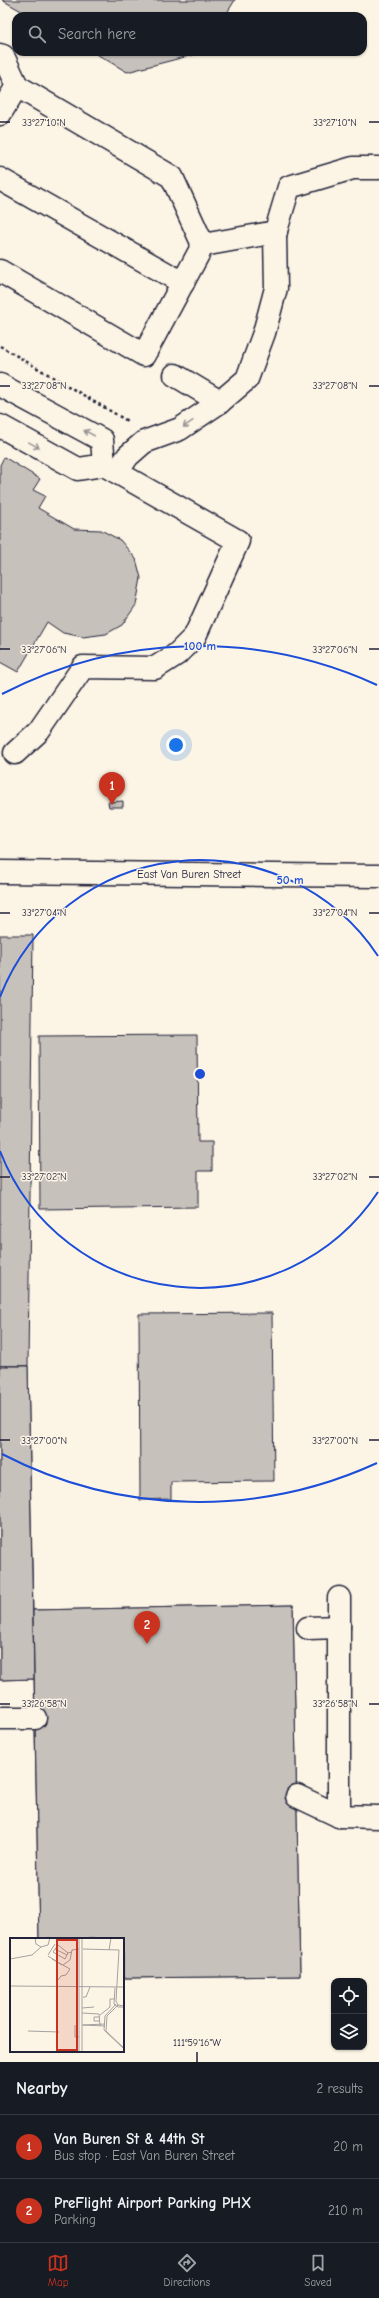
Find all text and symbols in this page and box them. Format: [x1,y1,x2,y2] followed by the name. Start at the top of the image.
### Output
[12,12,367,56] search box
[26,23,48,45] icon: search
[58,25,136,43] text: Search here
[22,117,66,129] text: 33°27'10"N
[313,117,357,129] text: 33°27'10"N
[21,380,67,392] text: 33°27'08"N
[312,380,358,392] text: 33°27'08"N
[183,420,194,428] one-way arrow
[83,429,95,436] one-way arrow
[28,441,40,449] one-way arrow
[184,639,216,653] text: 100 m
[21,644,67,656] text: 33°27'06"N
[312,644,358,656] text: 33°27'06"N
[166,735,186,755] your location
[99,772,125,805] pin: 1
[137,868,242,881] street label: East Van Buren Street
[276,873,304,887] text: 50 m
[22,907,66,919] text: 33°27'04"N
[313,907,357,919] text: 33°27'04"N
[193,1067,207,1081] centre of rings
[21,1171,67,1183] text: 33°27'02"N
[312,1171,358,1183] text: 33°27'02"N
[21,1435,67,1447] text: 33°27'00"N
[312,1435,358,1447] text: 33°27'00"N
[134,1611,160,1644] pin: 2
[21,1698,67,1710] text: 33°26'58"N
[312,1698,358,1710] text: 33°26'58"N
[10,1938,124,2052] inset map
[331,1978,367,2050] map controls
[331,1978,367,2014] button: locate
[331,2014,367,2050] button: layers
[173,2037,221,2049] text: 111°59'16"W
[16,2079,67,2098] text: Nearby
[316,2081,363,2096] text: 2 results
[54,2130,204,2148] text: Van Buren St & 44th St
[26,2139,32,2154] text: 1
[333,2139,363,2154] text: 20 m
[54,2148,235,2163] text: Bus stop · East Van Buren Street
[54,2194,252,2212] text: PreFlight Airport Parking PHX
[26,2203,32,2218] text: 2
[328,2203,363,2218] text: 210 m
[54,2212,96,2227] text: Parking
[47,2252,69,2289] tab: Map
[163,2252,210,2289] tab: Directions
[304,2252,332,2289] tab: Saved

